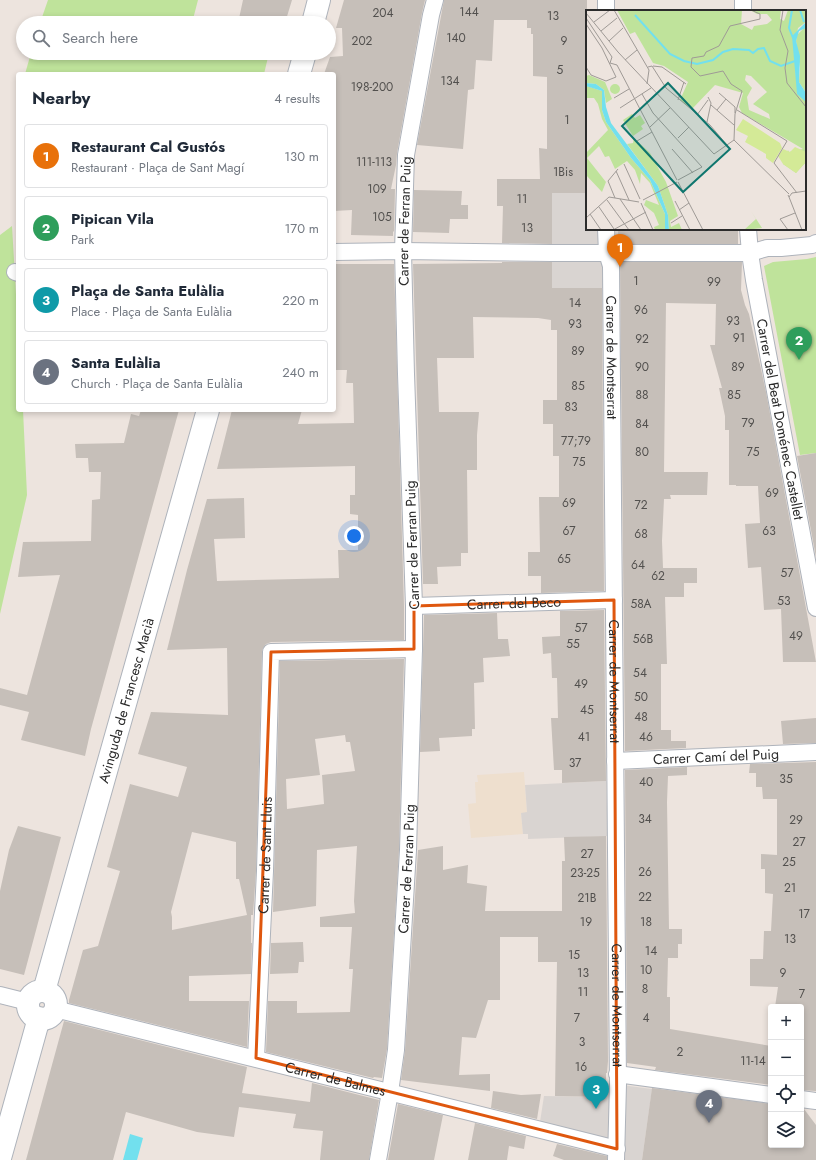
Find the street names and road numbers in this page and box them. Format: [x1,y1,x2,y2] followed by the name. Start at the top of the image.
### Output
[393,156,416,286] street label: Carrer de Ferran Puig
[601,295,622,420] street label: Carrer de Montserrat
[751,317,809,522] street label: Carrer del Beat Doménec Castellet
[400,480,424,610] street label: Carrer de Ferran Puig
[467,592,562,614] street label: Carrer del Beco
[93,615,159,785] street label: Avinguda de Francesc Macià
[604,619,625,744] street label: Carrer de Montserrat
[652,744,779,769] street label: Carrer Camí del Puig
[253,796,277,914] street label: Carrer de Sant Lluis
[393,804,419,934] street label: Carrer de Ferran Puig
[607,943,628,1068] street label: Carrer de Montserrat
[283,1057,388,1101] street label: Carrer de Balmes

